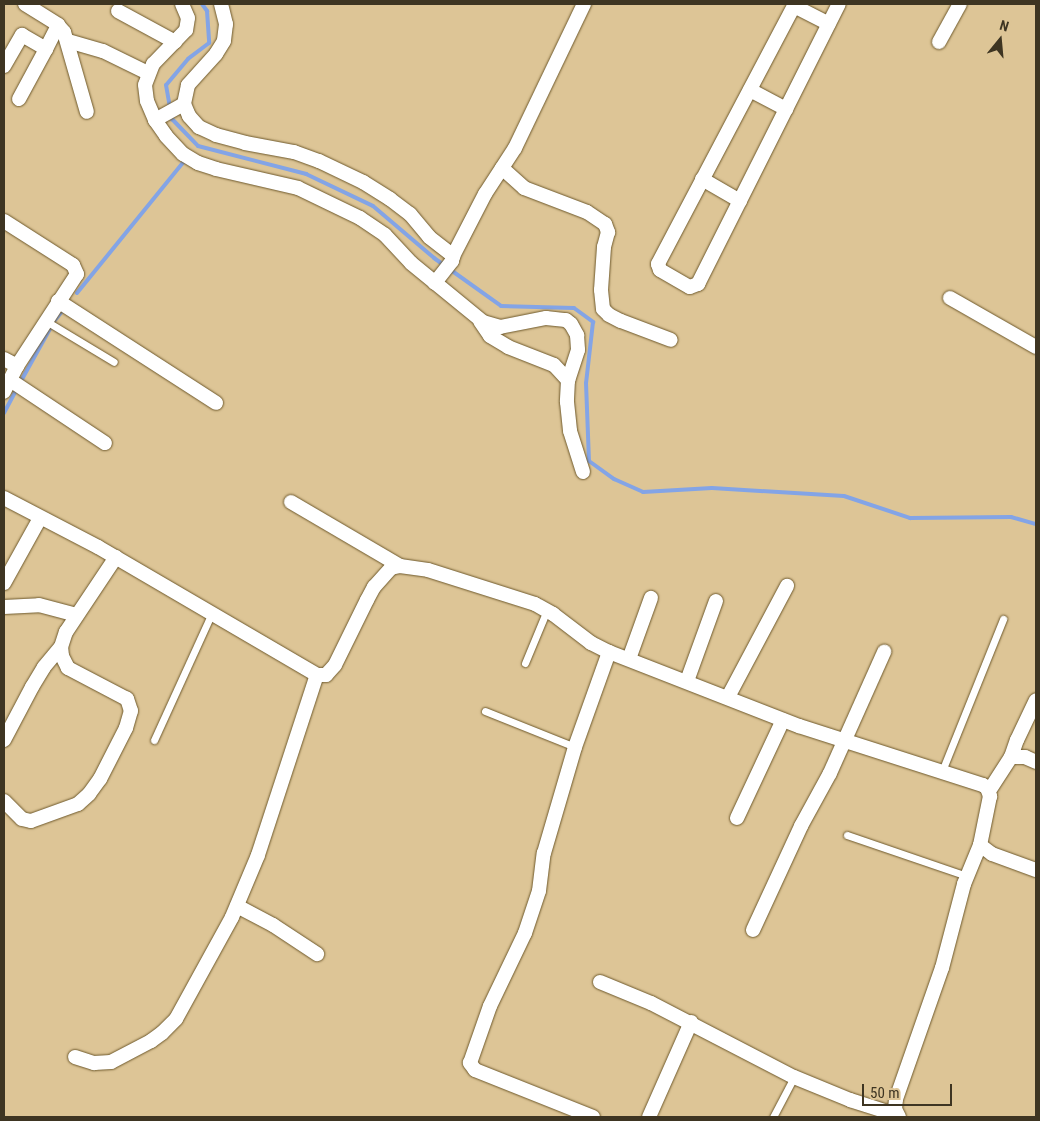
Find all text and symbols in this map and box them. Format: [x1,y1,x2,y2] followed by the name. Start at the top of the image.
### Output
[975,15,1025,65] north arrow
[998,17,1011,35] text: N
[865,1074,955,1106] scale bar
[870,1084,900,1102] text: 50 m

